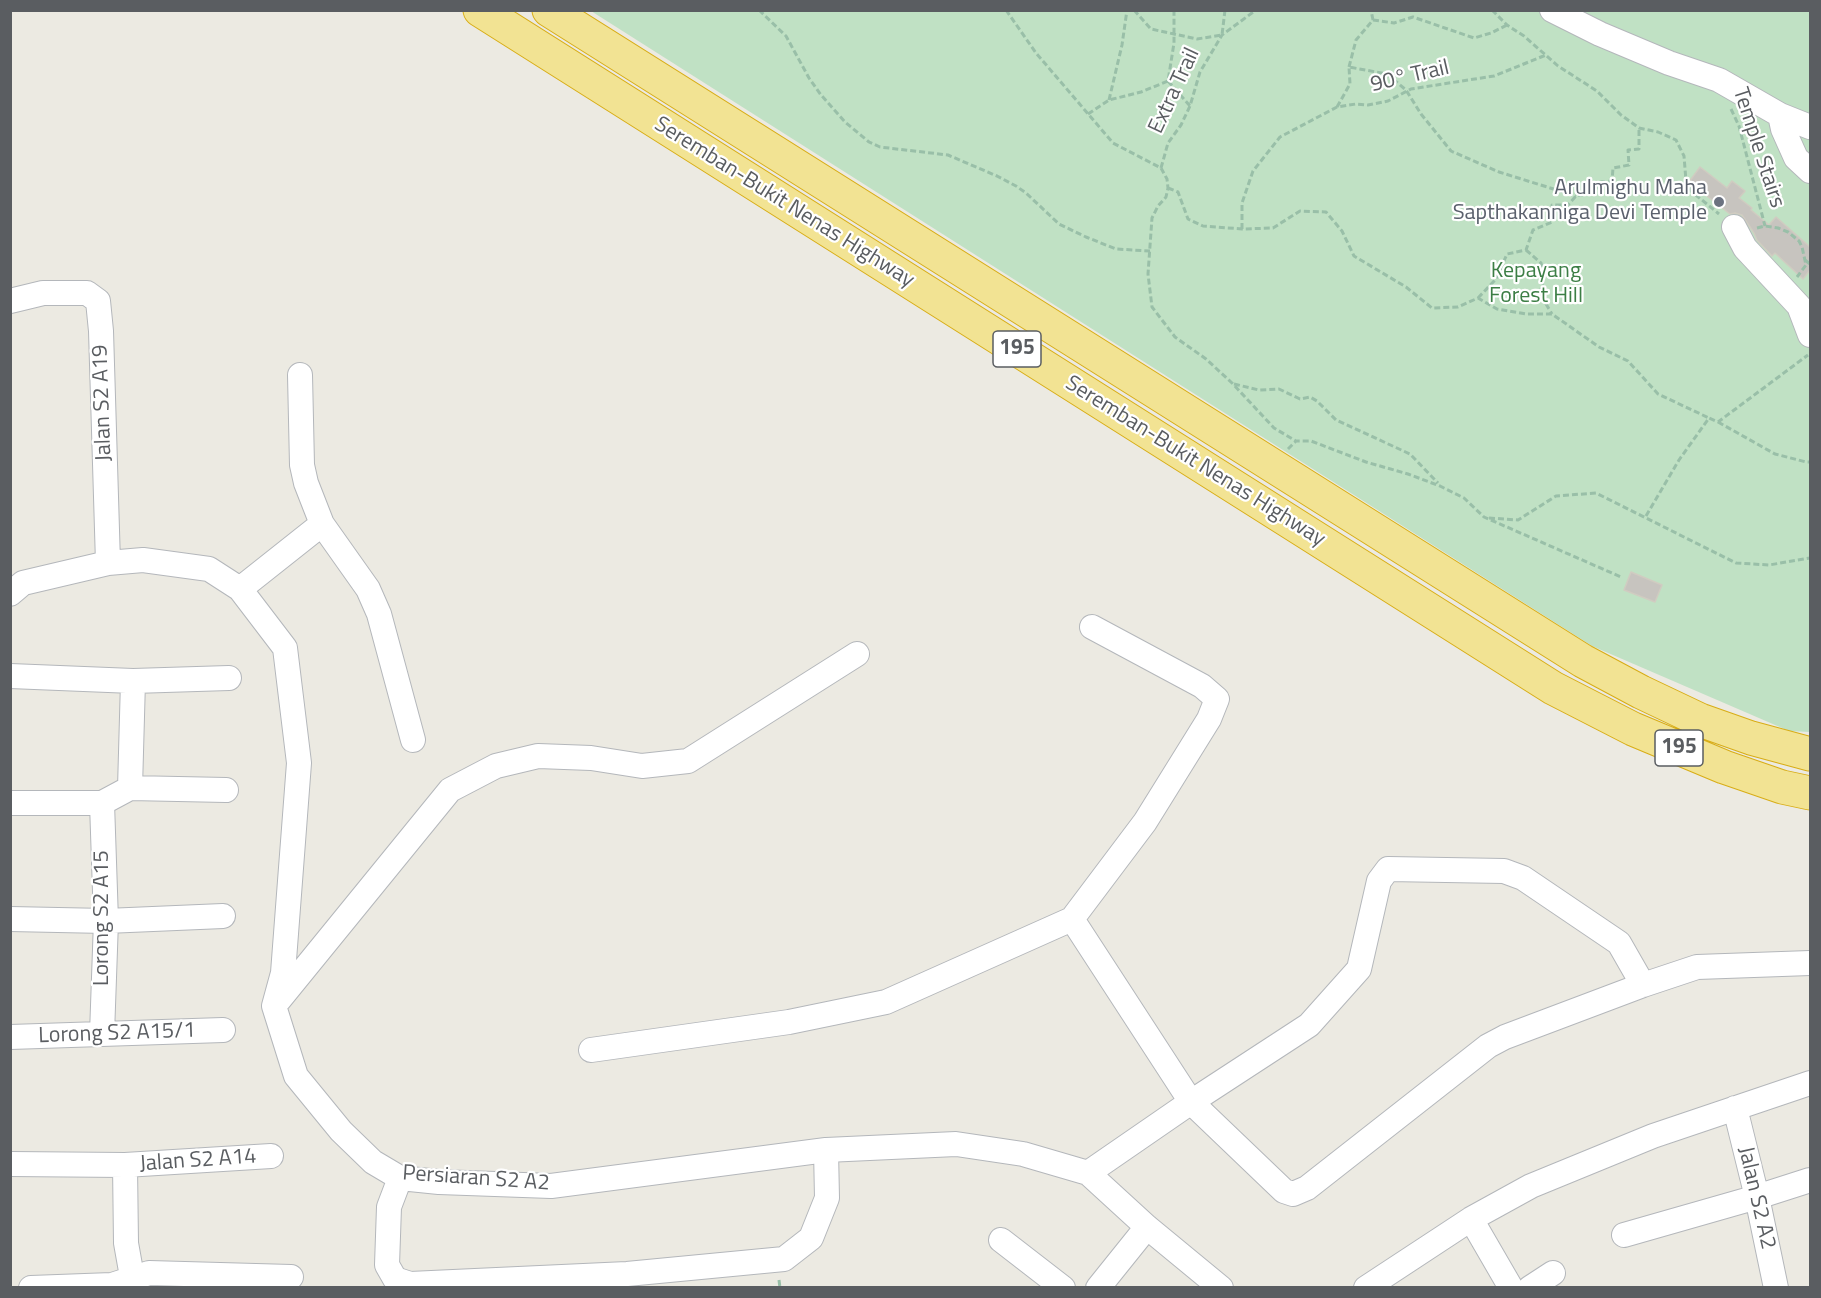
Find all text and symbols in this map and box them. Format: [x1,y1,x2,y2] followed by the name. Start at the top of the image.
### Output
[1144,44,1206,138] street label: Extra Trail
[1368,55,1452,99] street label: 90° Trail
[1726,85,1790,211] street label: Temple Stairs
[649,112,919,294] street label: Seremban-Bukit Nenas Highway
[1453,176,1707,228] place label: Arulmighu Maha Sapthakanniga Devi Temple
[1712,195,1726,209] marker: Arulmighu Maha Sapthakanniga Devi Temple
[1489,259,1583,310] park label: Kepayang Forest Hill
[993,331,1041,367] road number: 195
[88,344,118,462] street label: Jalan S2 A19
[1060,371,1330,553] street label: Seremban-Bukit Nenas Highway
[1655,730,1703,766] road number: 195
[90,850,116,986] street label: Lorong S2 A15
[38,1018,196,1050] street label: Lorong S2 A15/1
[139,1144,257,1178] street label: Jalan S2 A14
[1731,1144,1781,1252] street label: Jalan S2 A2
[401,1161,551,1197] street label: Persiaran S2 A2

